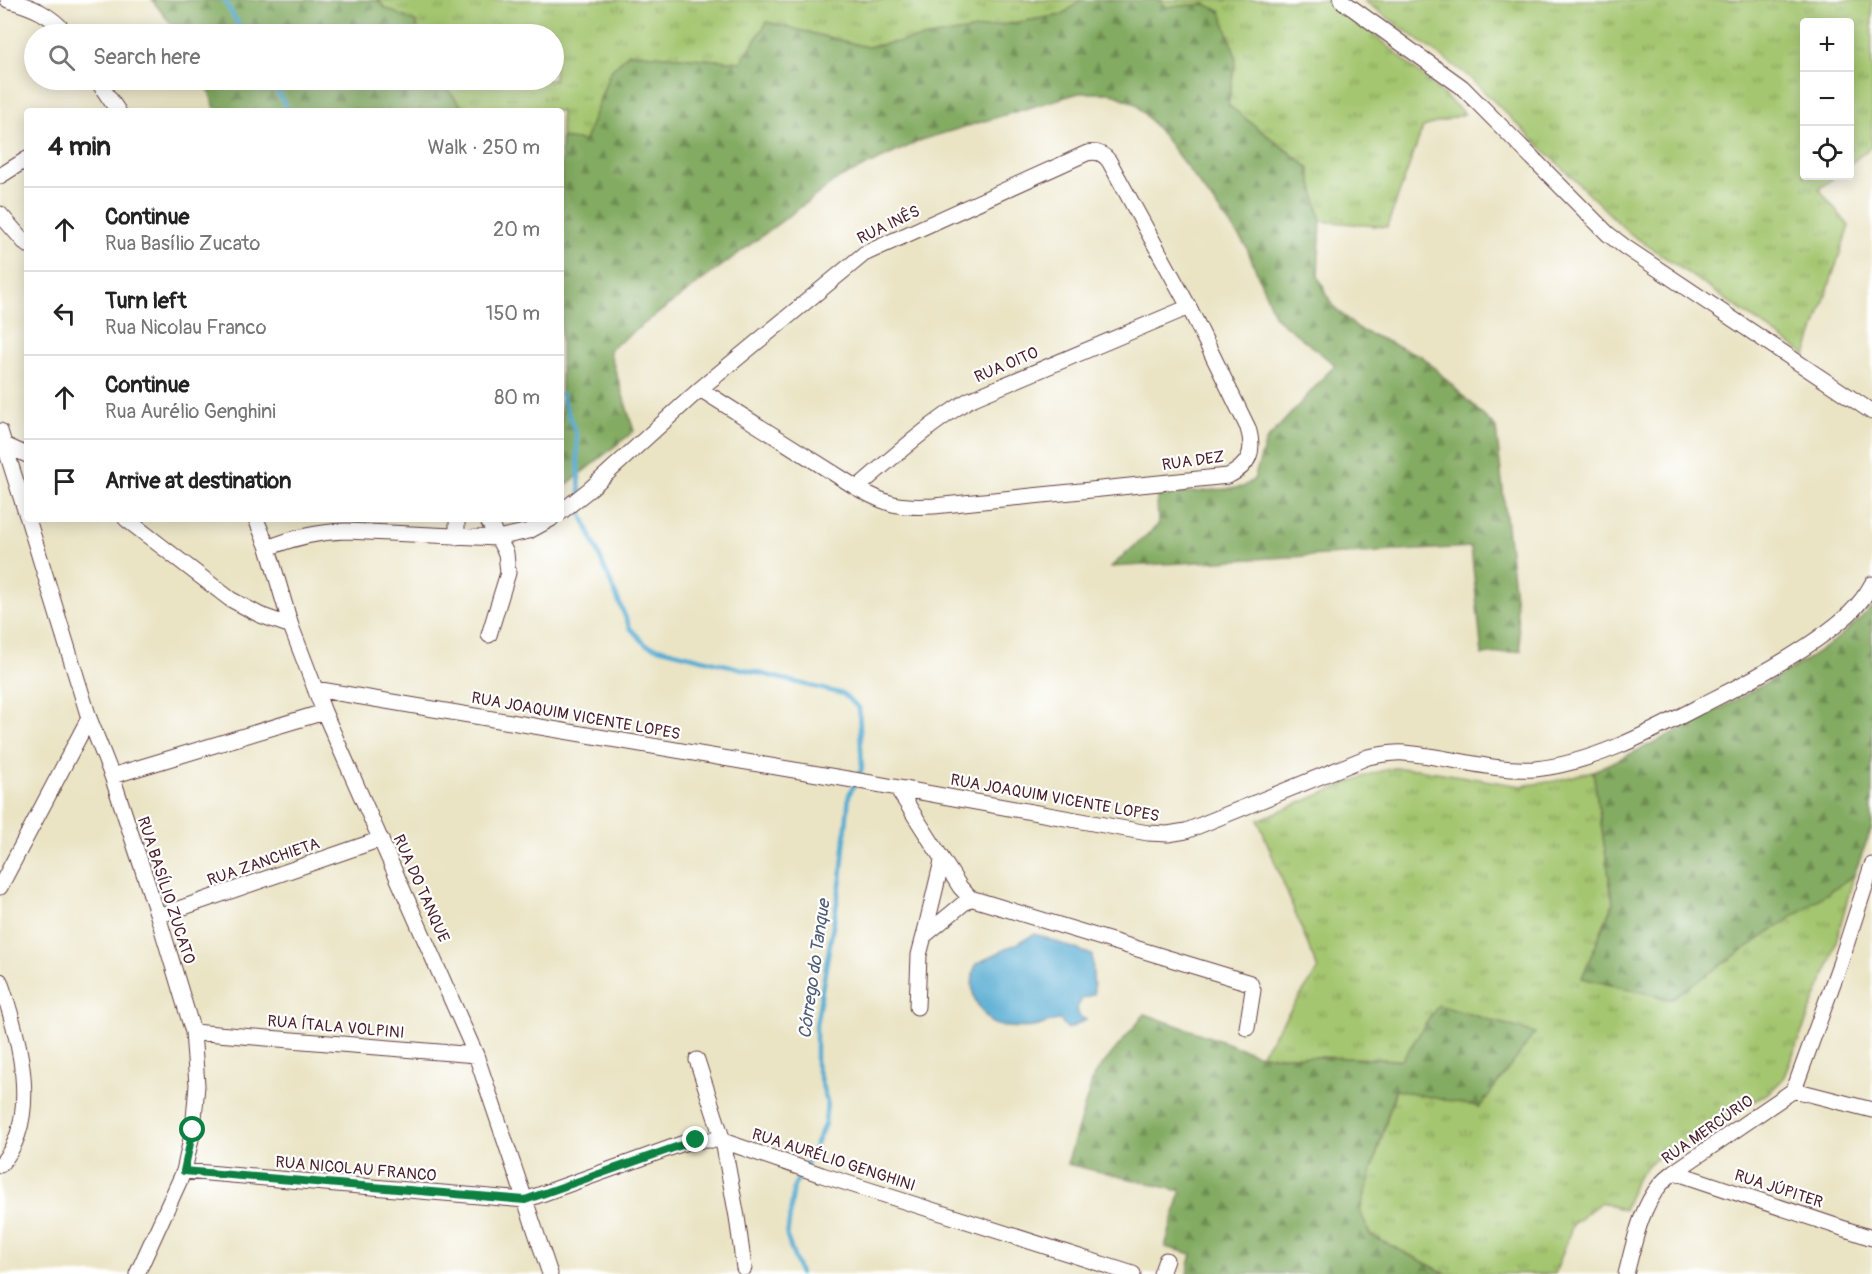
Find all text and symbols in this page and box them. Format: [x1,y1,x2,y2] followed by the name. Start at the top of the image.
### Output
[1800,18,1854,180] map controls
[1800,18,1854,72] button: +
[24,24,564,90] search box
[45,41,78,74] icon: search
[93,43,200,71] text: Search here
[1800,72,1854,126] button: −
[1800,126,1854,180] button: locate
[48,131,111,163] text: 4 min
[428,135,540,160] text: Walk · 250 m
[853,200,923,249] street label: RUA INÊS
[105,203,189,231] text: Continue
[48,213,81,246] icon: ahead
[493,217,540,242] text: 20 m
[105,231,260,256] text: Rua Basílio Zucato
[105,287,187,315] text: Turn left
[48,297,81,330] icon: left
[486,301,540,326] text: 150 m
[105,315,266,340] text: Rua Nicolau Franco
[971,343,1041,387] street label: RUA OITO
[105,371,189,399] text: Continue
[48,381,81,414] icon: ahead
[494,385,540,410] text: 80 m
[105,399,276,424] text: Rua Aurélio Genghini
[1161,447,1226,475] street label: RUA DEZ
[48,465,81,498] icon: arrive
[105,467,291,495] text: Arrive at destination
[470,688,682,744] street label: RUA JOAQUIM VICENTE LOPES
[949,770,1161,826] street label: RUA JOAQUIM VICENTE LOPES
[133,814,199,966] street label: RUA BASÍLIO ZUCATO
[388,832,454,945] street label: RUA DO TANQUE
[205,833,322,891] street label: RUA ZANCHIETA
[793,896,836,1040] water label: Córrego do Tanque
[267,1011,405,1043] street label: RUA ÍTALA VOLPINI
[1658,1091,1757,1169] street label: RUA MERCÚRIO
[179,1116,205,1142] route start
[750,1124,918,1196] street label: RUA AURÉLIO GENGHINI
[682,1126,708,1152] route end
[275,1152,437,1186] street label: RUA NICOLAU FRANCO
[1732,1165,1825,1213] street label: RUA JÚPITER

